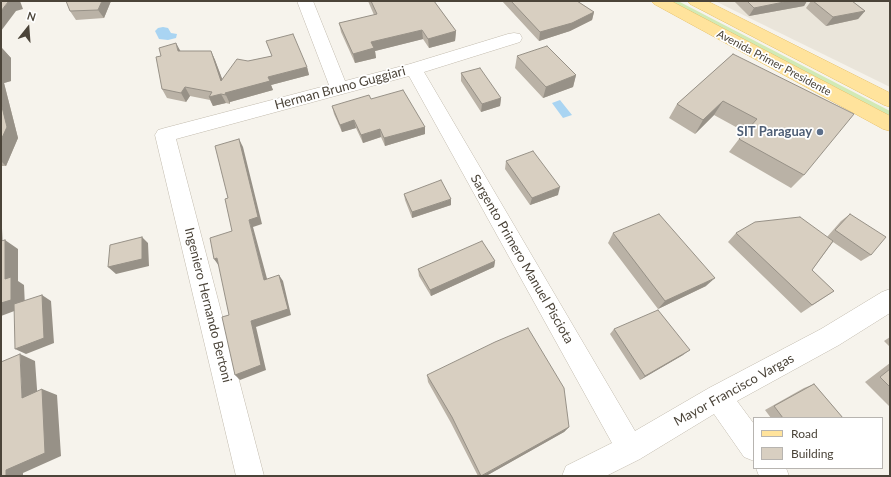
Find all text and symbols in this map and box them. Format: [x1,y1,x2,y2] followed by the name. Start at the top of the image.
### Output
[8,8,48,48] north arrow
[26,9,38,24] text: N
[715,27,833,99] street label: Avenida Primer Presidente
[273,63,407,113] street label: Herman Bruno Guggiari
[737,124,812,140] place label: SIT Paraguay
[815,127,825,137] marker: SIT Paraguay
[467,172,577,346] street label: Sargento Primero Manuel Pisciota
[181,226,235,384] street label: Ingeniero Hernando Bertoni
[671,351,797,429] street label: Mayor Francisco Vargas
[753,417,883,469] legend
[791,426,818,441] text: Road
[791,446,834,461] text: Building

